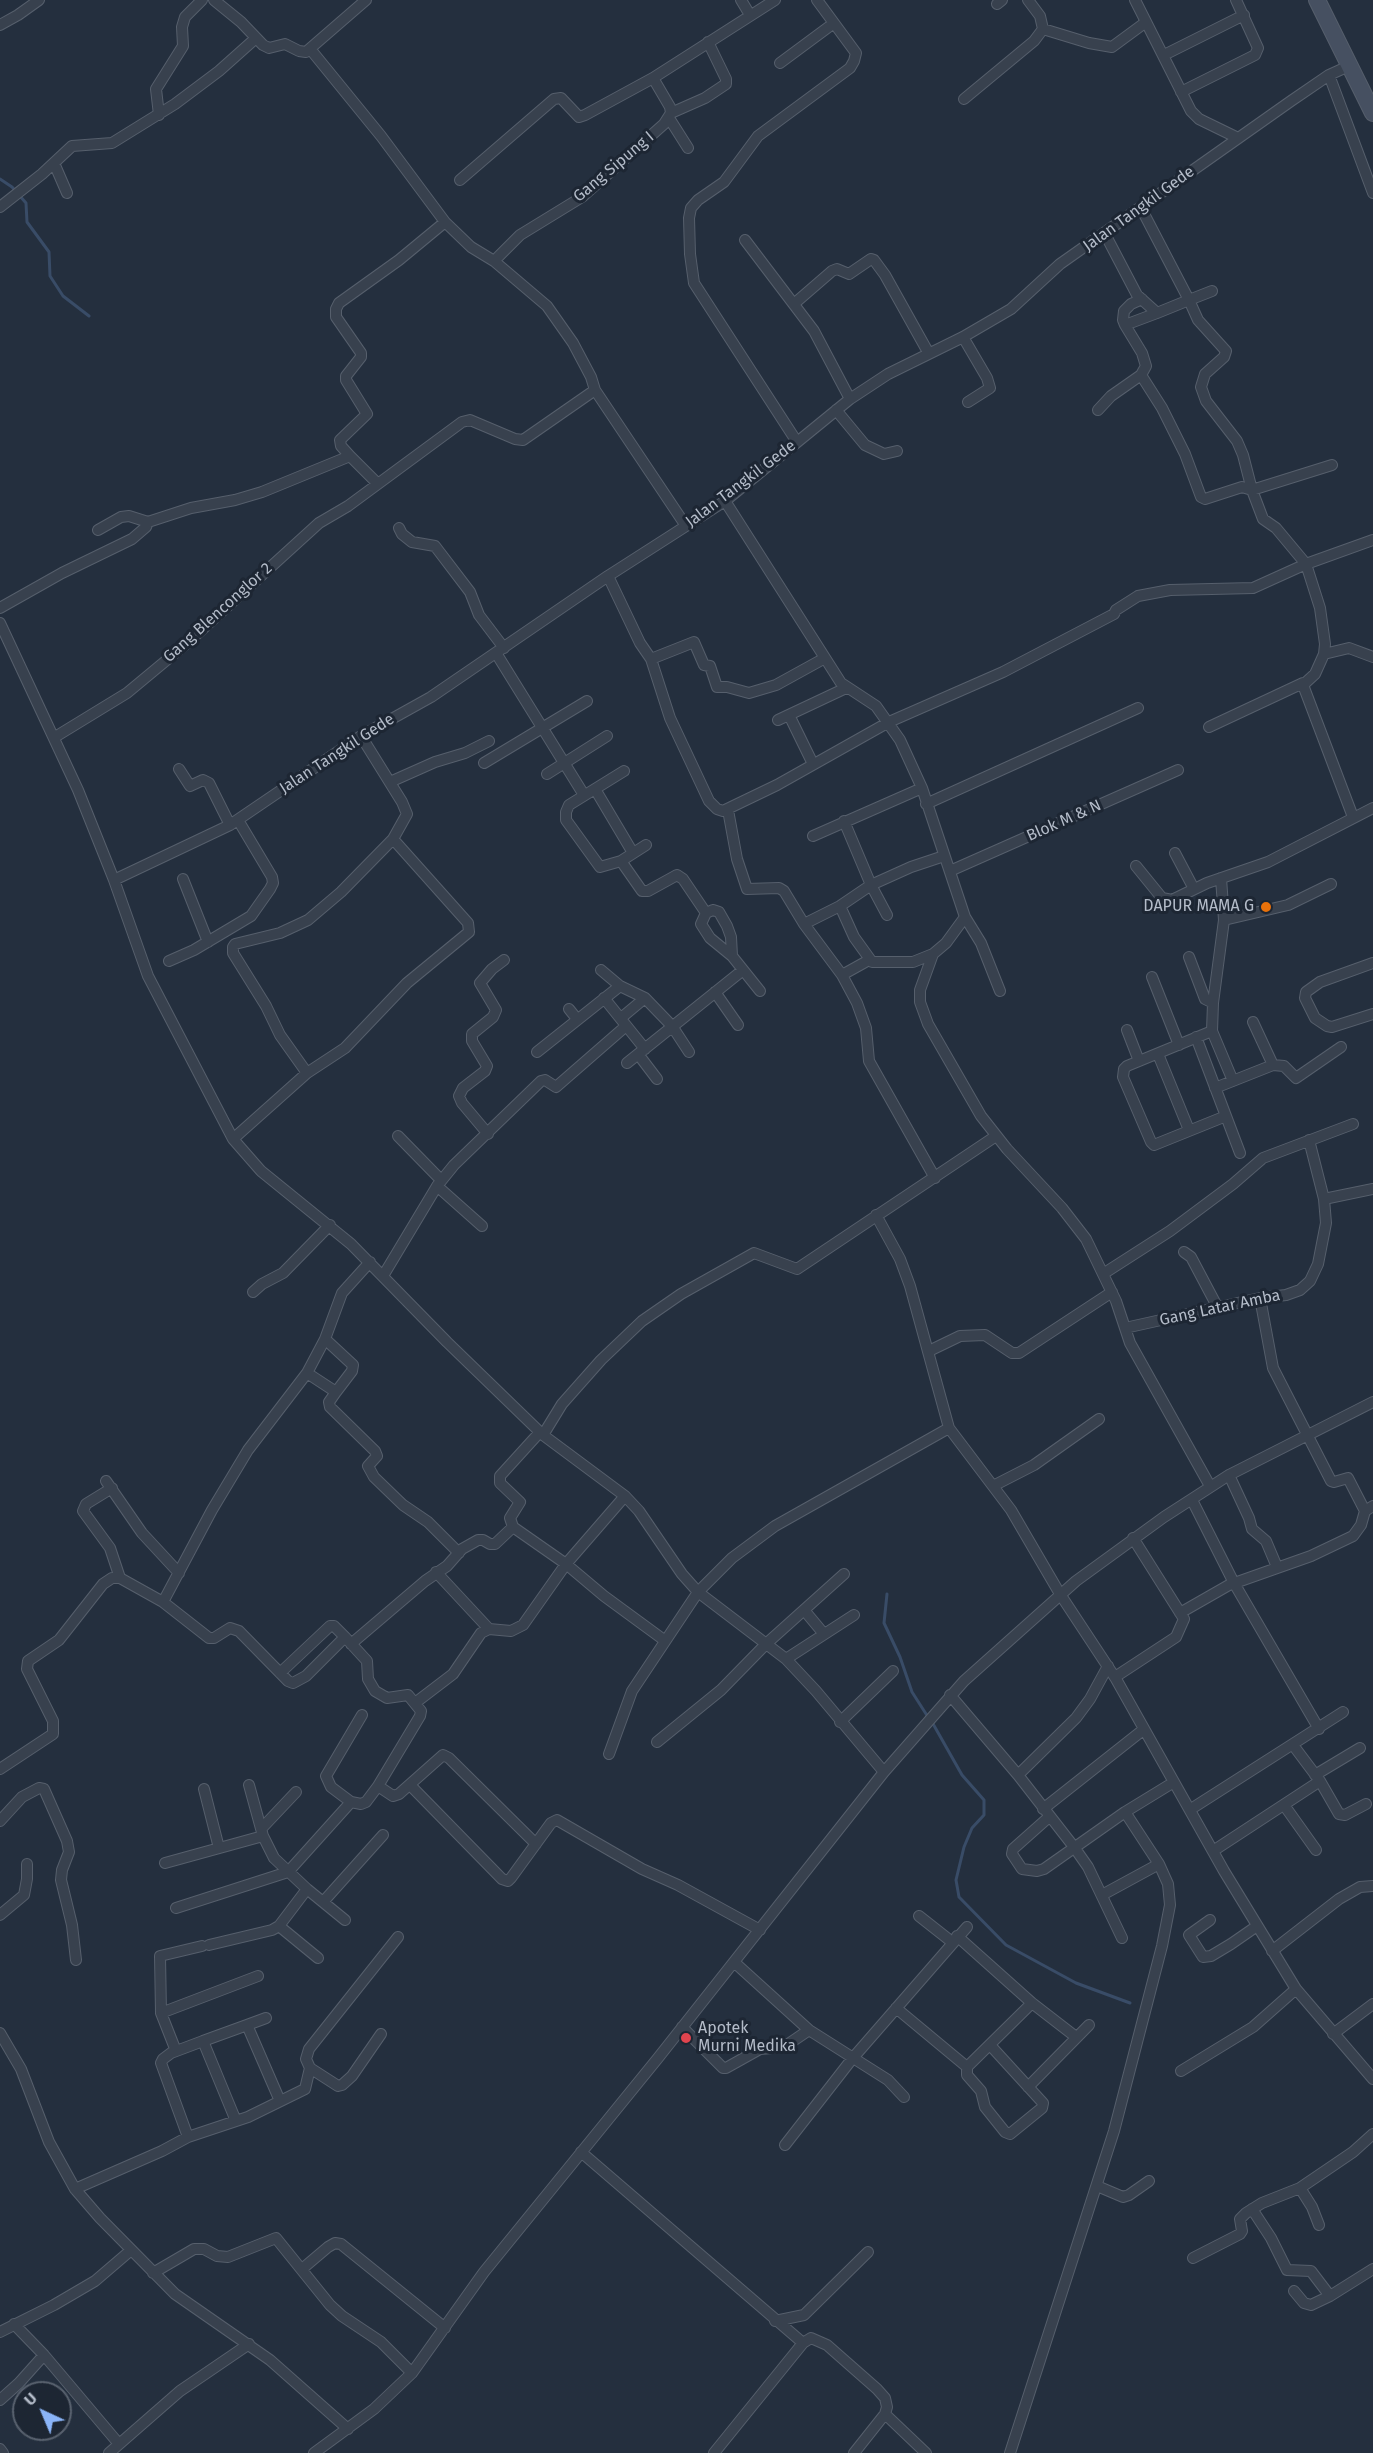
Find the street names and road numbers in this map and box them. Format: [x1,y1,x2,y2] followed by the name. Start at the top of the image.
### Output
[570,128,658,206] street label: Gang Sipung I
[1080,162,1198,256] street label: Jalan Tangkil Gede
[682,436,800,532] street label: Jalan Tangkil Gede
[160,559,276,667] street label: Gang Blenconglor 2
[276,710,398,798] street label: Jalan Tangkil Gede
[1024,796,1104,846] street label: Blok M & N
[1158,1286,1282,1330] street label: Gang Latar Amba

